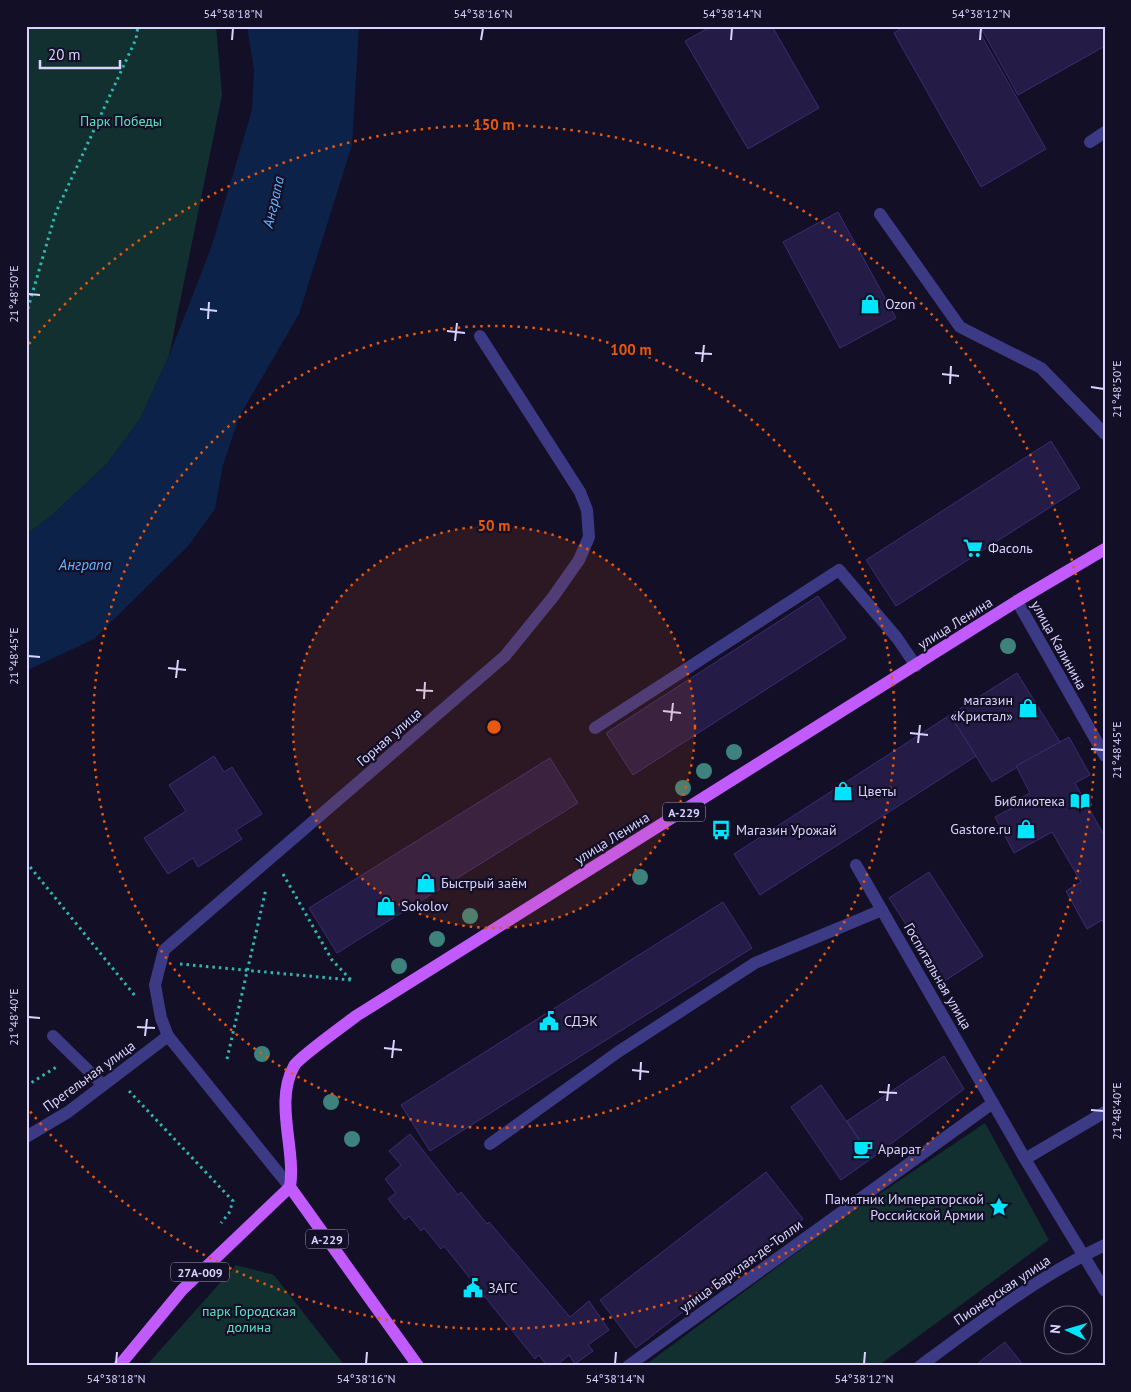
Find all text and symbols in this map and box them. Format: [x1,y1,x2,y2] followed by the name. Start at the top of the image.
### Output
[203,6,263,21] text: 54°38'18"N
[453,6,513,21] text: 54°38'16"N
[702,6,762,21] text: 54°38'14"N
[951,6,1011,21] text: 54°38'12"N
[40,38,120,70] scale bar
[48,45,81,64] text: 20 m
[80,112,162,130] park label: Парк Победы
[473,115,515,134] text: 150 m
[258,174,288,231] water label: Анграпа
[6,265,21,323] text: 21°48'50"E
[859,293,881,315] shop icon: Ozon
[885,295,915,313] place label: Ozon
[610,340,652,359] text: 100 m
[1109,360,1124,418] text: 21°48'50"E
[478,516,510,535] text: 50 m
[962,537,984,559] supermarket icon: Фасоль
[988,539,1033,557] place label: Фасоль
[58,555,112,574] water label: Анграпа
[914,593,996,653] street label: улица Ленина
[1027,597,1091,693] street label: улица Калинина
[6,627,21,685] text: 21°48'45"E
[950,691,1013,725] place label: магазин «Кристал»
[1017,697,1039,719] shop icon: магазин «Кристал»
[353,704,425,770] street label: Горная улица
[485,718,503,736] centre of rings
[1109,721,1124,779] text: 21°48'45"E
[832,780,854,802] shop icon: Цветы
[858,782,897,800] place label: Цветы
[1069,790,1091,812] library icon: Библиотека
[994,792,1065,810] place label: Библиотека
[663,802,705,822] road number: А-229
[571,808,653,868] street label: улица Ленина
[1015,818,1037,840] shop icon: Gastore.ru
[710,819,732,841] bus stop icon: Магазин Урожай
[950,820,1011,838] place label: Gastore.ru
[736,821,837,839] place label: Магазин Урожай
[415,872,437,894] shop icon: Быстрый заём
[441,874,527,892] place label: Быстрый заём
[375,895,397,917] shop icon: Sokolov
[401,897,448,915] place label: Sokolov
[900,919,976,1033] street label: Госпитальная улица
[6,988,21,1046] text: 21°48'40"E
[538,1010,560,1032] public building icon: СДЭК
[564,1012,598,1030] place label: СДЭК
[39,1036,139,1116] street label: Прегельная улица
[1109,1082,1124,1140] text: 21°48'40"E
[852,1138,874,1160] cafe icon: Арарат
[878,1140,921,1158] place label: Арарат
[825,1190,984,1224] place label: Памятник Императорской Российской Армии
[988,1196,1010,1218] place icon: Памятник Императорской Российской Армии
[676,1215,806,1317] street label: улица Барклая-де-Толли
[306,1230,348,1248] road number: А-229
[950,1251,1054,1329] street label: Пионерская улица
[171,1262,229,1282] road number: 27А-009
[462,1277,484,1299] public building icon: ЗАГС
[488,1279,518,1297] place label: ЗАГС
[202,1302,296,1336] park label: парк Городская долина
[1044,1304,1094,1354] north arrow
[1046,1323,1064,1334] text: N
[86,1371,146,1386] text: 54°38'18"N
[336,1371,396,1386] text: 54°38'16"N
[585,1371,645,1386] text: 54°38'14"N
[834,1371,894,1386] text: 54°38'12"N

